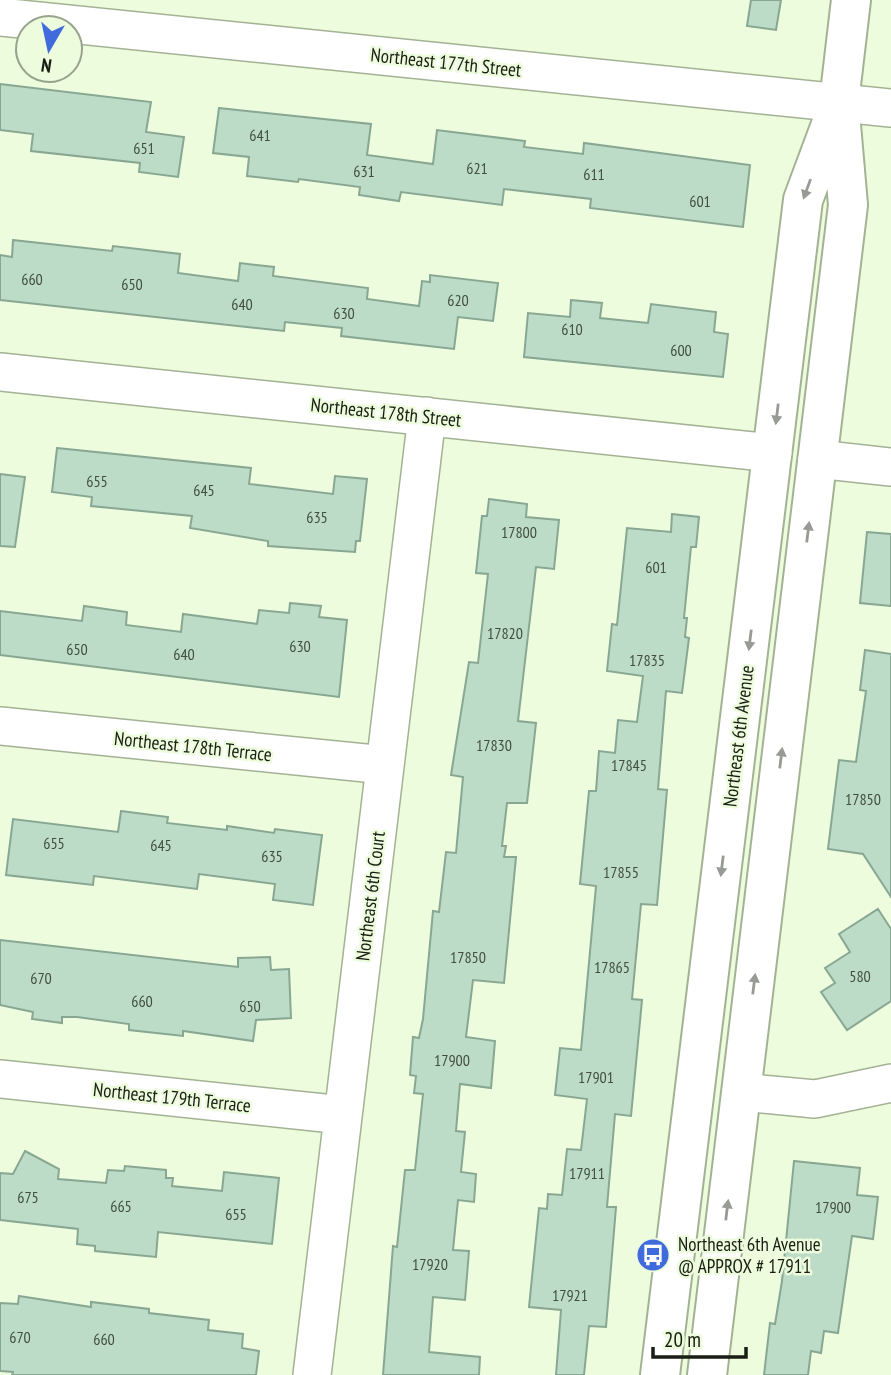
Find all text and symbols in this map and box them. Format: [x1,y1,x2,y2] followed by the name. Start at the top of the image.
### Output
[14,14,84,84] north arrow
[370,42,523,82] street label: Northeast 177th Street
[39,53,53,78] text: N
[249,125,271,145] house number: 641
[133,138,155,158] house number: 651
[466,158,488,178] house number: 621
[353,161,375,181] house number: 631
[583,164,605,184] house number: 611
[801,179,812,200] one-way arrow
[689,191,711,211] house number: 601
[21,269,43,289] house number: 660
[121,274,143,294] house number: 650
[447,290,469,310] house number: 620
[231,294,253,314] house number: 640
[333,303,355,323] house number: 630
[561,319,583,339] house number: 610
[670,340,692,360] house number: 600
[309,392,463,432] street label: Northeast 178th Street
[772,404,783,426] one-way arrow
[86,471,108,491] house number: 655
[193,480,215,500] house number: 645
[306,507,328,527] house number: 635
[803,521,814,543] one-way arrow
[501,522,537,542] house number: 17800
[645,557,667,577] house number: 601
[487,623,523,643] house number: 17820
[744,629,755,651] one-way arrow
[289,636,311,656] house number: 630
[66,639,88,659] house number: 650
[173,644,195,664] house number: 640
[629,650,665,670] house number: 17835
[717,664,759,808] street label: Northeast 6th Avenue
[113,726,273,766] street label: Northeast 178th Terrace
[476,735,512,755] house number: 17830
[776,747,787,769] one-way arrow
[611,755,647,775] house number: 17845
[845,789,881,809] house number: 17850
[350,829,390,962] street label: Northeast 6th Court
[43,833,65,853] house number: 655
[150,835,172,855] house number: 645
[261,846,283,866] house number: 635
[717,855,728,877] one-way arrow
[603,862,639,882] house number: 17855
[450,947,486,967] house number: 17850
[594,957,630,977] house number: 17865
[849,966,871,986] house number: 580
[30,968,52,988] house number: 670
[748,973,759,995] one-way arrow
[131,991,153,1011] house number: 660
[239,996,261,1016] house number: 650
[434,1050,470,1070] house number: 17900
[578,1067,614,1087] house number: 17901
[92,1077,252,1117] street label: Northeast 179th Terrace
[569,1163,605,1183] house number: 17911
[17,1187,39,1207] house number: 675
[110,1196,132,1216] house number: 665
[815,1197,851,1217] house number: 17900
[721,1199,732,1221] one-way arrow
[225,1204,247,1224] house number: 655
[678,1232,821,1278] place label: Northeast 6th Avenue @ APPROX # 17911
[634,1236,672,1274] bus stop icon: Northeast 6th Avenue @ APPROX # 17911
[412,1254,448,1274] house number: 17920
[552,1285,588,1305] house number: 17921
[653,1316,746,1360] scale bar
[664,1326,701,1353] text: 20 m
[9,1327,31,1347] house number: 670
[93,1329,115,1349] house number: 660

